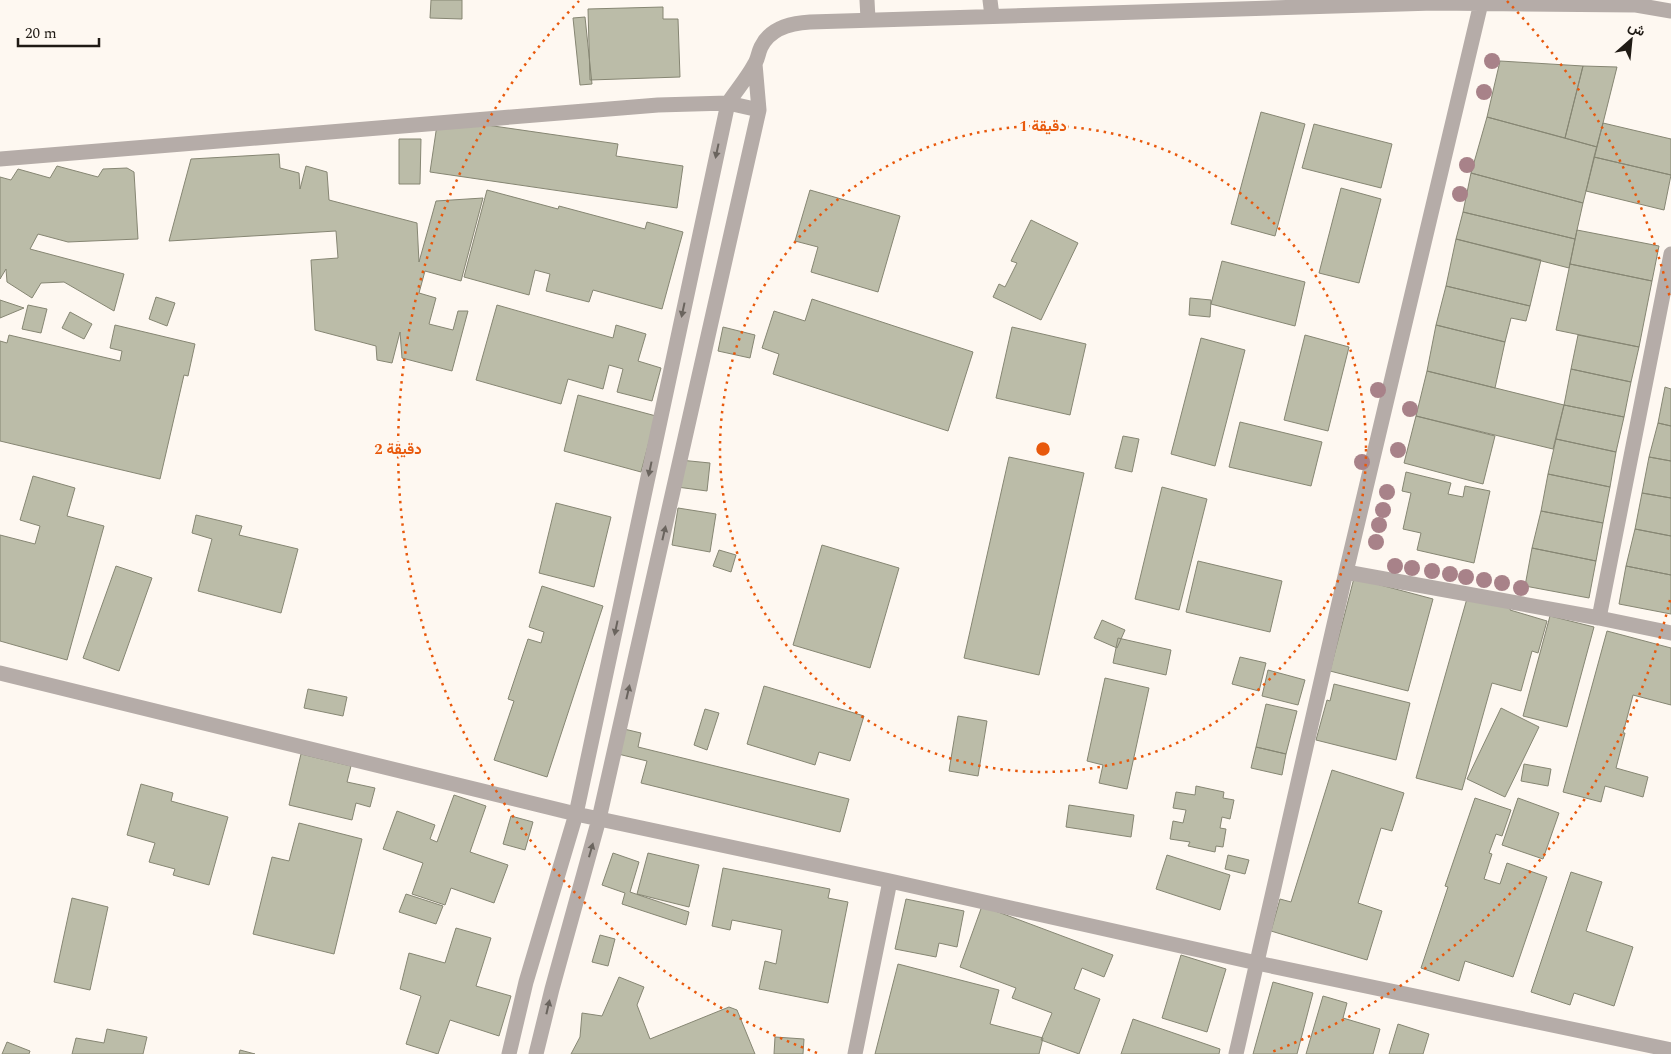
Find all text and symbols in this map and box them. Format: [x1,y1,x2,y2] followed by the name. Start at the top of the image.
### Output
[18,15,99,47] scale bar
[1606,15,1656,65] north arrow
[1624,16,1649,42] text: ش
[25,22,57,45] text: 20 m
[1019,115,1067,138] text: 1 دقيقة
[713,143,721,159] one-way arrow
[679,302,687,318] one-way arrow
[374,438,422,461] text: 2 دقيقة
[1034,440,1052,458] centre of rings
[645,461,653,477] one-way arrow
[660,526,668,541] one-way arrow
[611,620,619,636] one-way arrow
[624,684,632,699] one-way arrow
[587,842,595,857] one-way arrow
[544,999,552,1014] one-way arrow

